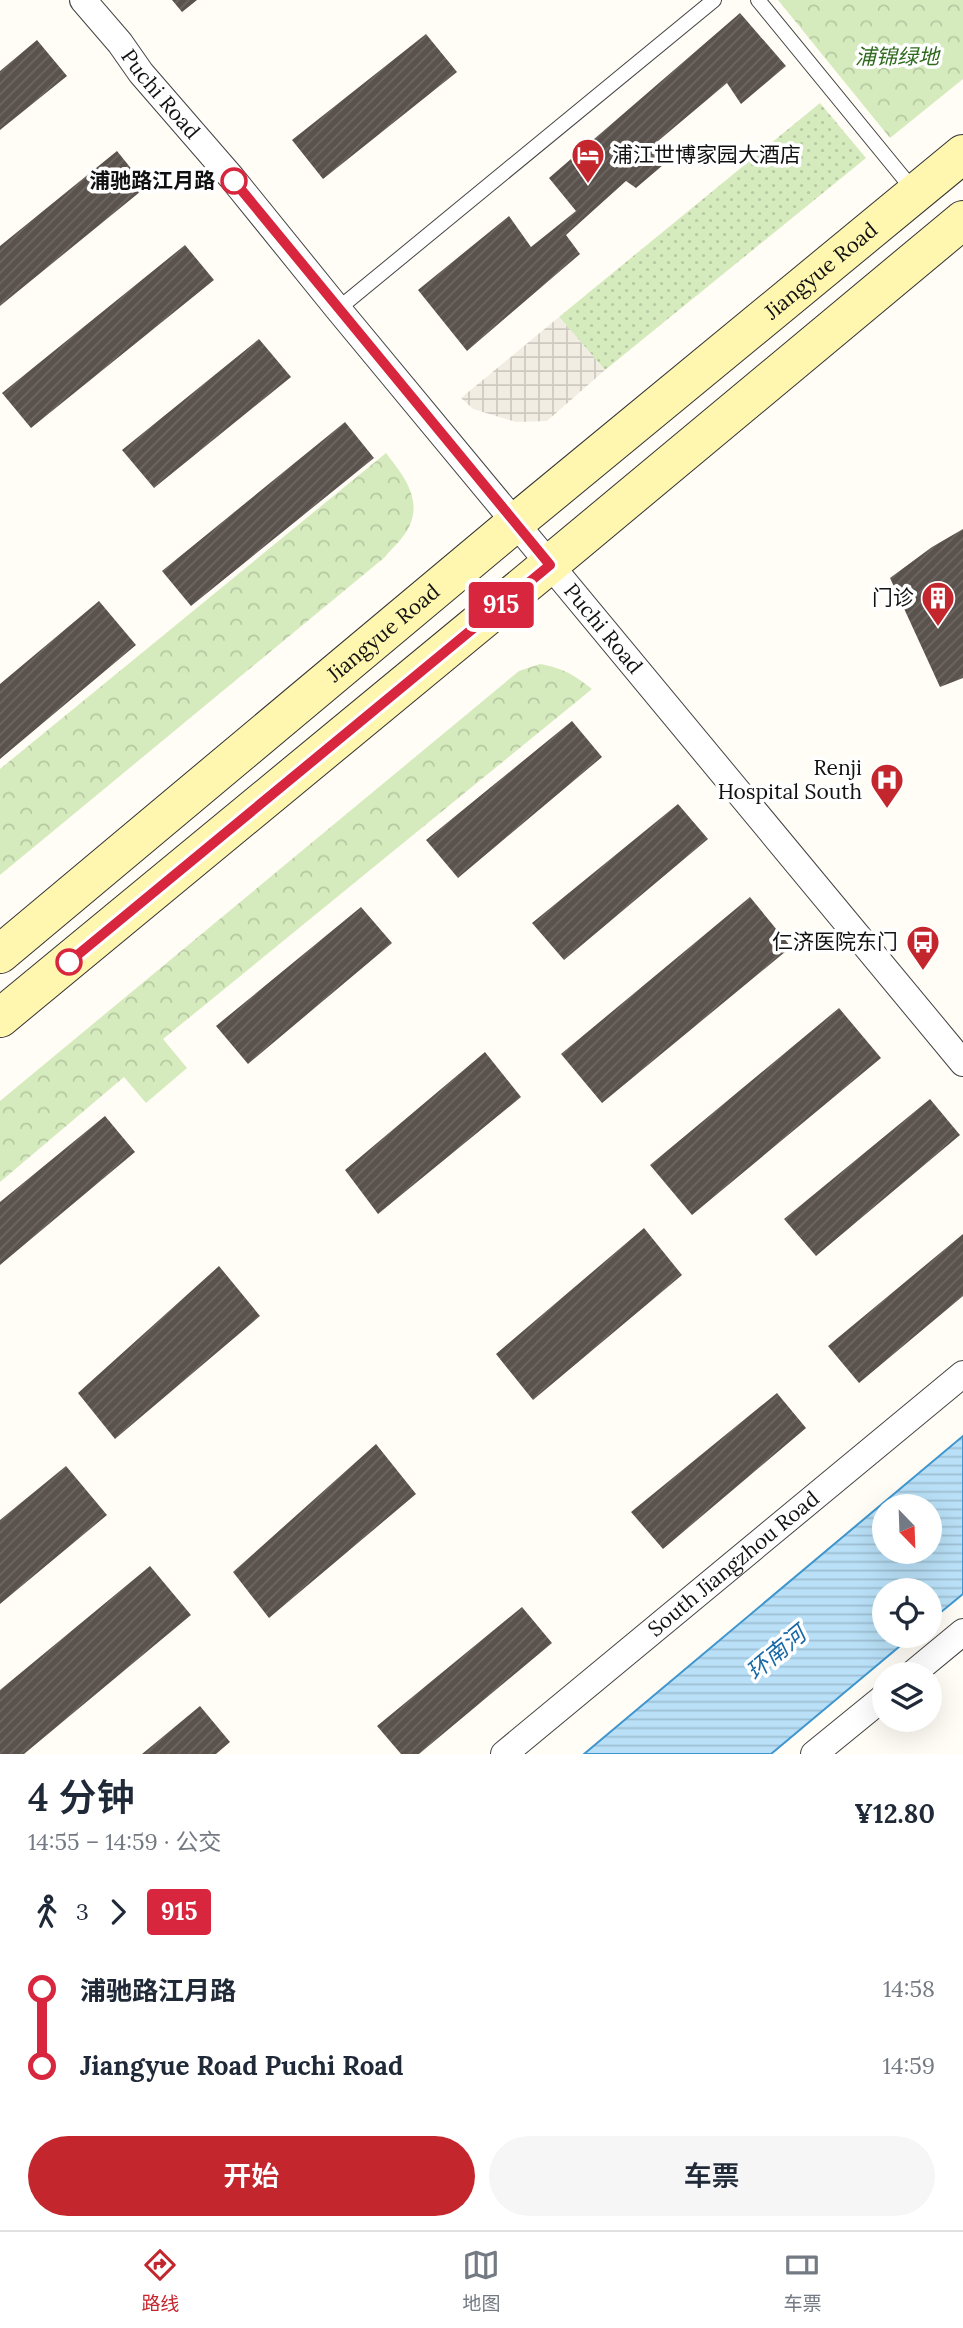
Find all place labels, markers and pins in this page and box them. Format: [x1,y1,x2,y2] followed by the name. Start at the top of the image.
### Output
[569,136,607,185] hotel icon: 浦江世博家园大酒店
[612,141,801,168] place label: 浦江世博家园大酒店
[89,167,215,194] place label: 浦驰路江月路
[221,168,247,194] marker: 浦驰路江月路
[919,579,957,628] building icon: 门诊
[872,584,914,611] place label: 门诊
[718,754,862,805] place label: Renji Hospital South
[868,761,906,810] hospital icon: Renji Hospital South
[904,923,942,972] bus stop icon: 仁济医院东门
[772,928,898,955] place label: 仁济医院东门
[56,949,82,975] unlabelled marker

